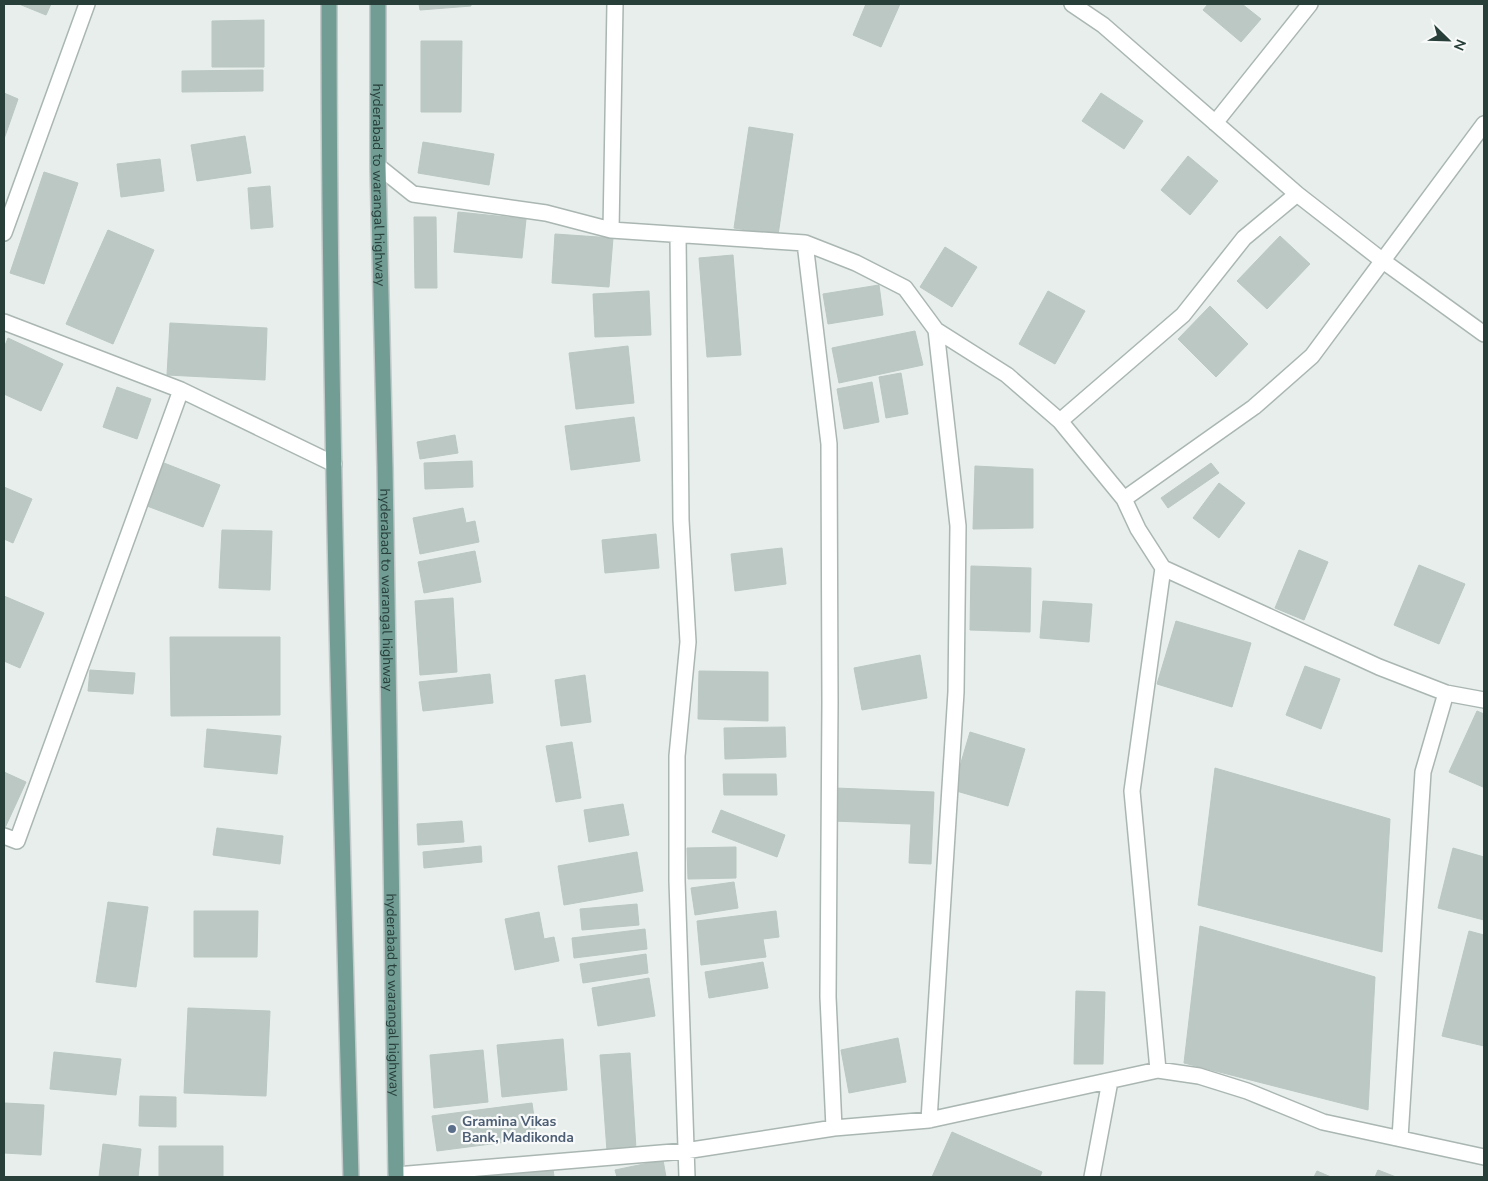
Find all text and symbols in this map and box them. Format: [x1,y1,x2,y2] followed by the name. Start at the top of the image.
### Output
[1423,15,1473,65] north arrow
[1449,36,1470,53] text: N
[369,84,390,287] street label: hyderabad to warangal highway
[376,488,398,692] street label: hyderabad to warangal highway
[382,893,404,1097] street label: hyderabad to warangal highway
[462,1112,574,1147] place label: Gramina Vikas Bank, Madikonda
[446,1123,458,1135] marker: Gramina Vikas Bank, Madikonda

